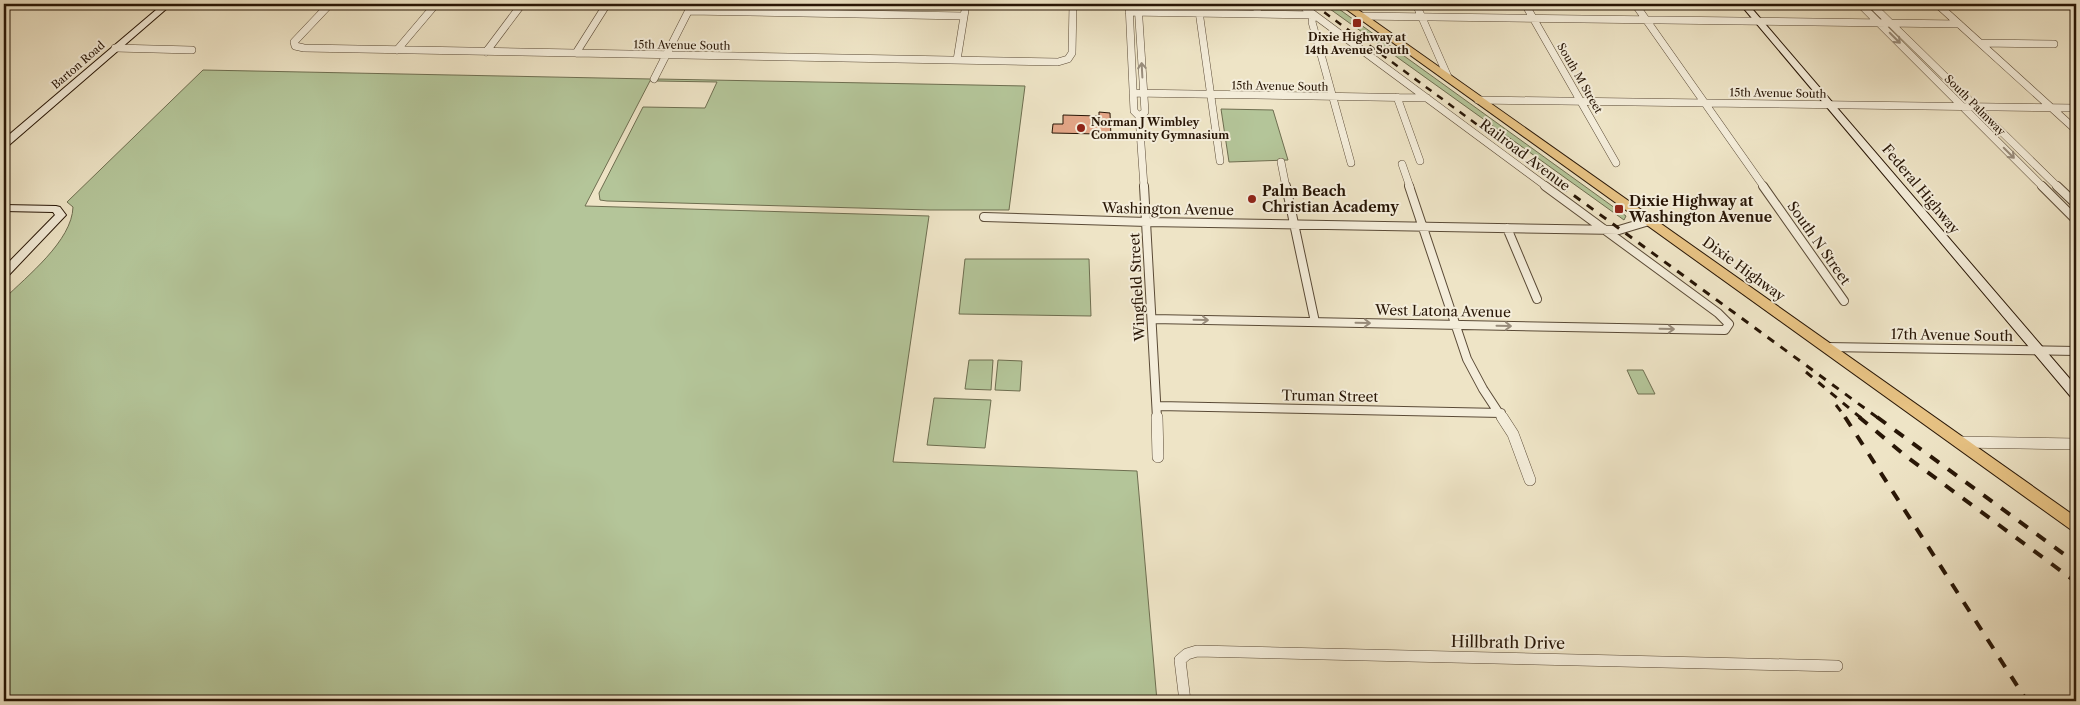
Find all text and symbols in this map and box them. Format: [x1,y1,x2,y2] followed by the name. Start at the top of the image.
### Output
[1351,17,1363,29] marker: Dixie Highway at 14th Avenue South
[1305,30,1409,57] place label: Dixie Highway at 14th Avenue South
[1888,32,1900,44] one-way arrow
[633,37,731,53] street label: 15th Avenue South
[49,38,108,92] street label: Barton Road
[1554,40,1606,116] street label: South M Street
[1138,62,1147,78] one-way arrow
[1942,72,2009,139] street label: South Palmway
[1231,78,1329,94] street label: 15th Avenue South
[1729,85,1827,101] street label: 15th Avenue South
[1091,115,1229,142] place label: Norman J Wimbley Community Gymnasium
[1476,115,1574,195] street label: Railroad Avenue
[1075,122,1087,134] marker: Norman J Wimbley Community Gymnasium
[1878,140,1964,238] street label: Federal Highway
[2003,147,2015,160] one-way arrow
[1262,182,1399,216] place label: Palm Beach Christian Academy
[1628,192,1772,226] place label: Dixie Highway at Washington Avenue
[1246,193,1258,205] marker: Palm Beach Christian Academy
[1784,198,1855,288] street label: South N Street
[1101,199,1234,219] street label: Washington Avenue
[1613,203,1625,215] marker: Dixie Highway at Washington Avenue
[1125,232,1149,343] street label: Wingfield Street
[1699,233,1789,305] street label: Dixie Highway
[1374,301,1511,321] street label: West Latona Avenue
[1192,315,1209,325] one-way arrow
[1355,319,1371,328] one-way arrow
[1496,321,1512,331] one-way arrow
[1658,324,1675,334] one-way arrow
[1891,325,2014,345] street label: 17th Avenue South
[1281,386,1379,406] street label: Truman Street
[1451,631,1565,653] street label: Hillbrath Drive

